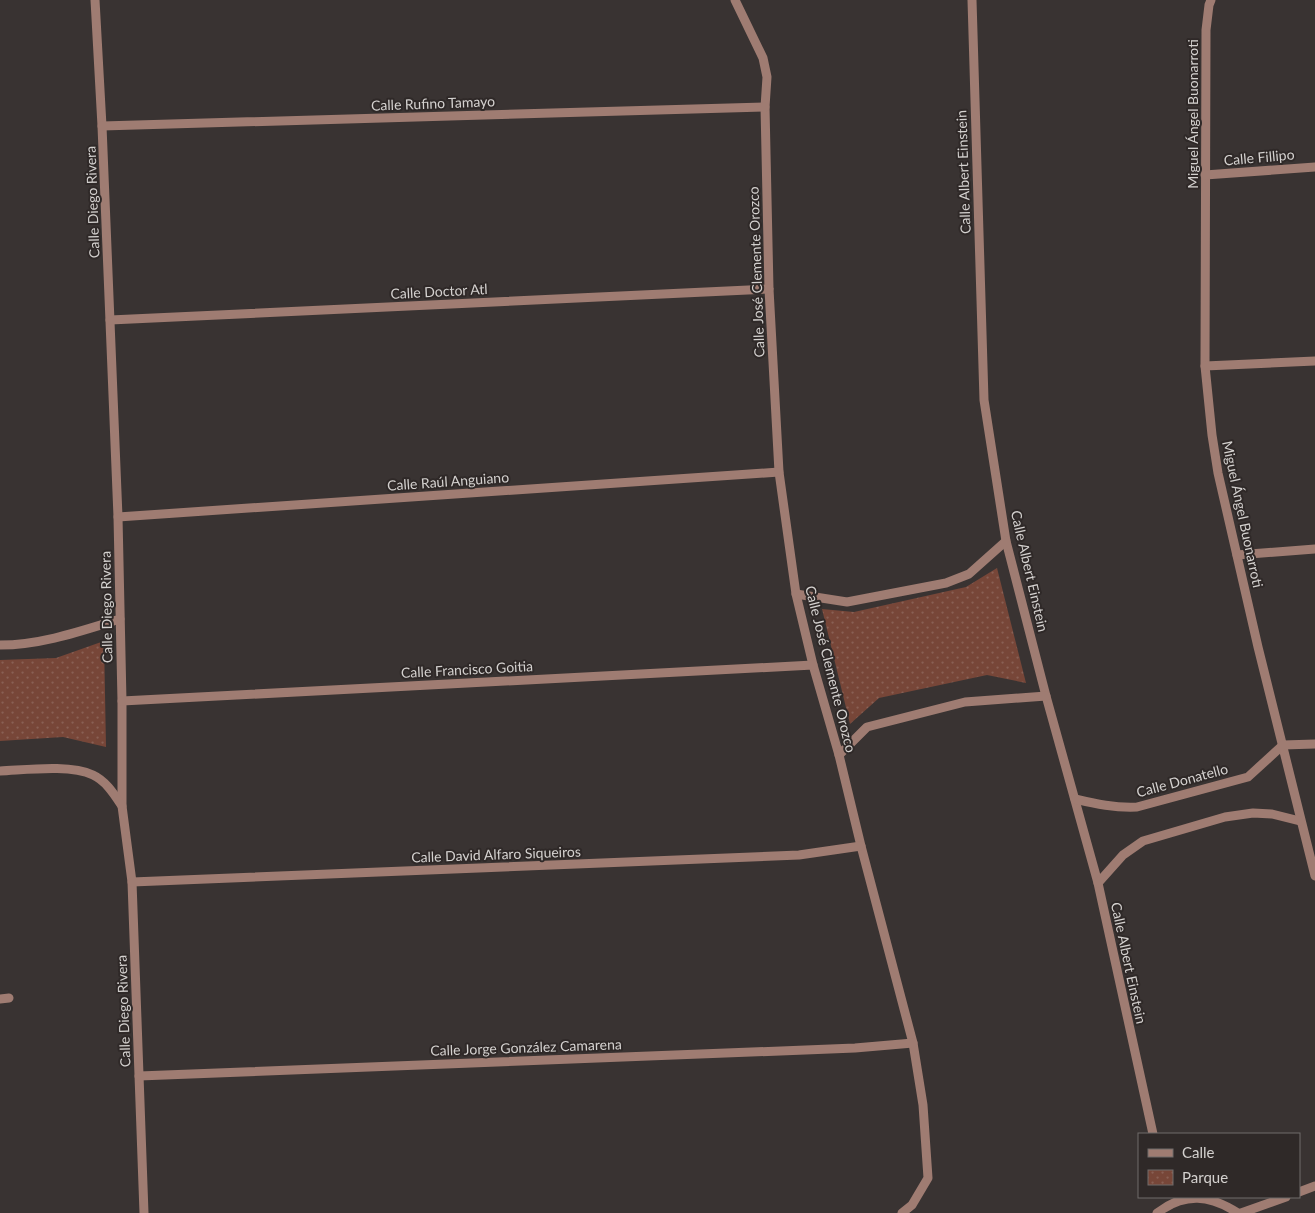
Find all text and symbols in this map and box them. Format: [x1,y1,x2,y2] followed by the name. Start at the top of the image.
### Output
[1184,39,1201,189] street label: Miguel Ángel Buonarroti
[371,92,495,114] street label: Calle Rufino Tamayo
[952,110,974,234] street label: Calle Albert Einstein
[1223,145,1295,169] street label: Calle Fillipo
[82,146,102,258] street label: Calle Diego Rivera
[745,186,767,358] street label: Calle José Clemente Orozco
[390,280,488,302] street label: Calle Doctor Atl
[1219,439,1267,589] street label: Miguel Ángel Buonarroti
[386,468,510,494] street label: Calle Raúl Anguiano
[1008,509,1052,633] street label: Calle Albert Einstein
[97,551,115,663] street label: Calle Diego Rivera
[802,584,860,754] street label: Calle José Clemente Orozco
[401,657,533,681] street label: Calle Francisco Goitia
[1134,760,1230,800] street label: Calle Donatello
[411,843,581,865] street label: Calle David Alfaro Siqueiros
[1108,901,1150,1025] street label: Calle Albert Einstein
[113,955,133,1067] street label: Calle Diego Rivera
[430,1035,622,1059] street label: Calle Jorge González Camarena
[1138,1133,1300,1198] legend
[1182,1143,1215,1161] text: Calle
[1182,1168,1228,1186] text: Parque

